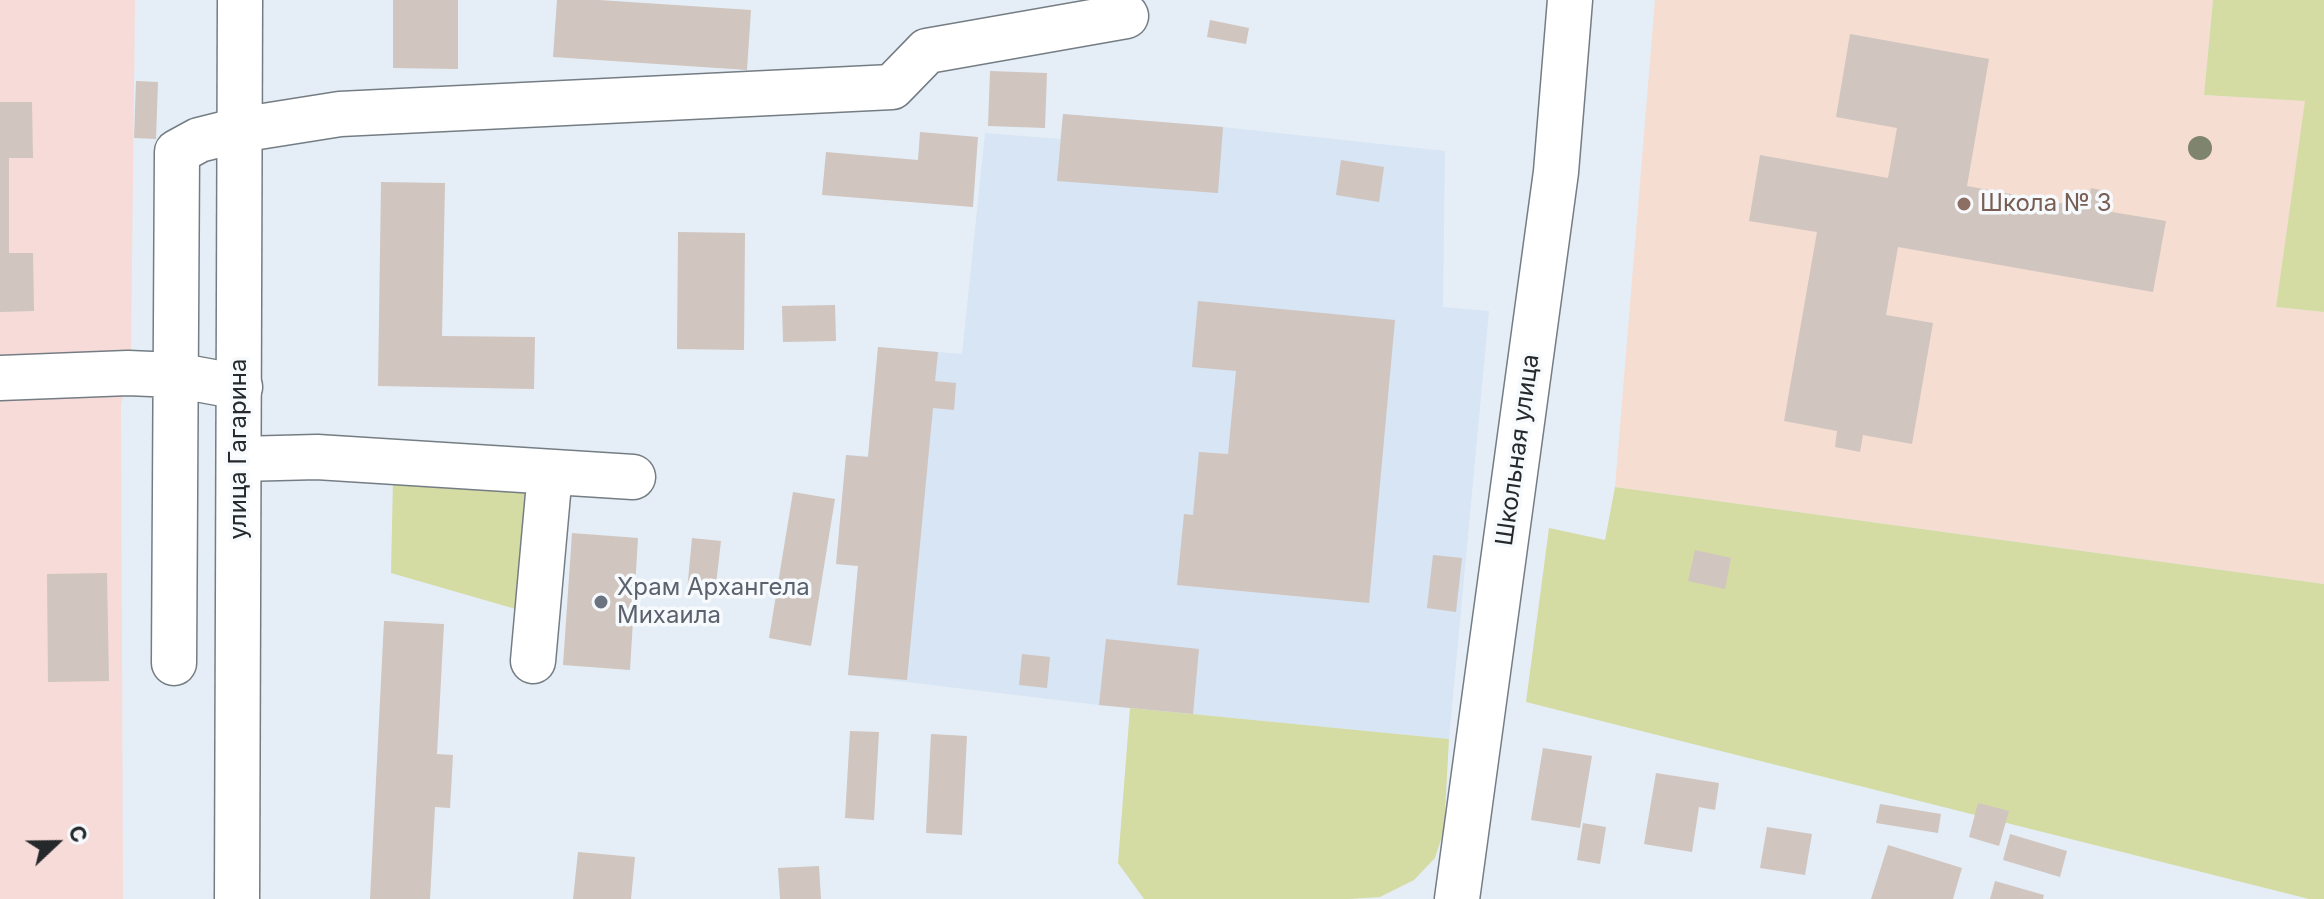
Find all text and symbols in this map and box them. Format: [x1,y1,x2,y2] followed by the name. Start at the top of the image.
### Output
[1980,190,2112,218] place label: Школа № 3
[1955,195,1973,213] marker: Школа № 3
[1490,352,1546,548] street label: Школьная улица
[225,358,253,540] street label: улица Гагарина
[617,574,810,630] place label: Храм Архангела Михаила
[592,593,610,611] marker: Храм Архангела Михаила
[16,803,96,883] north arrow
[63,822,93,846] text: С

